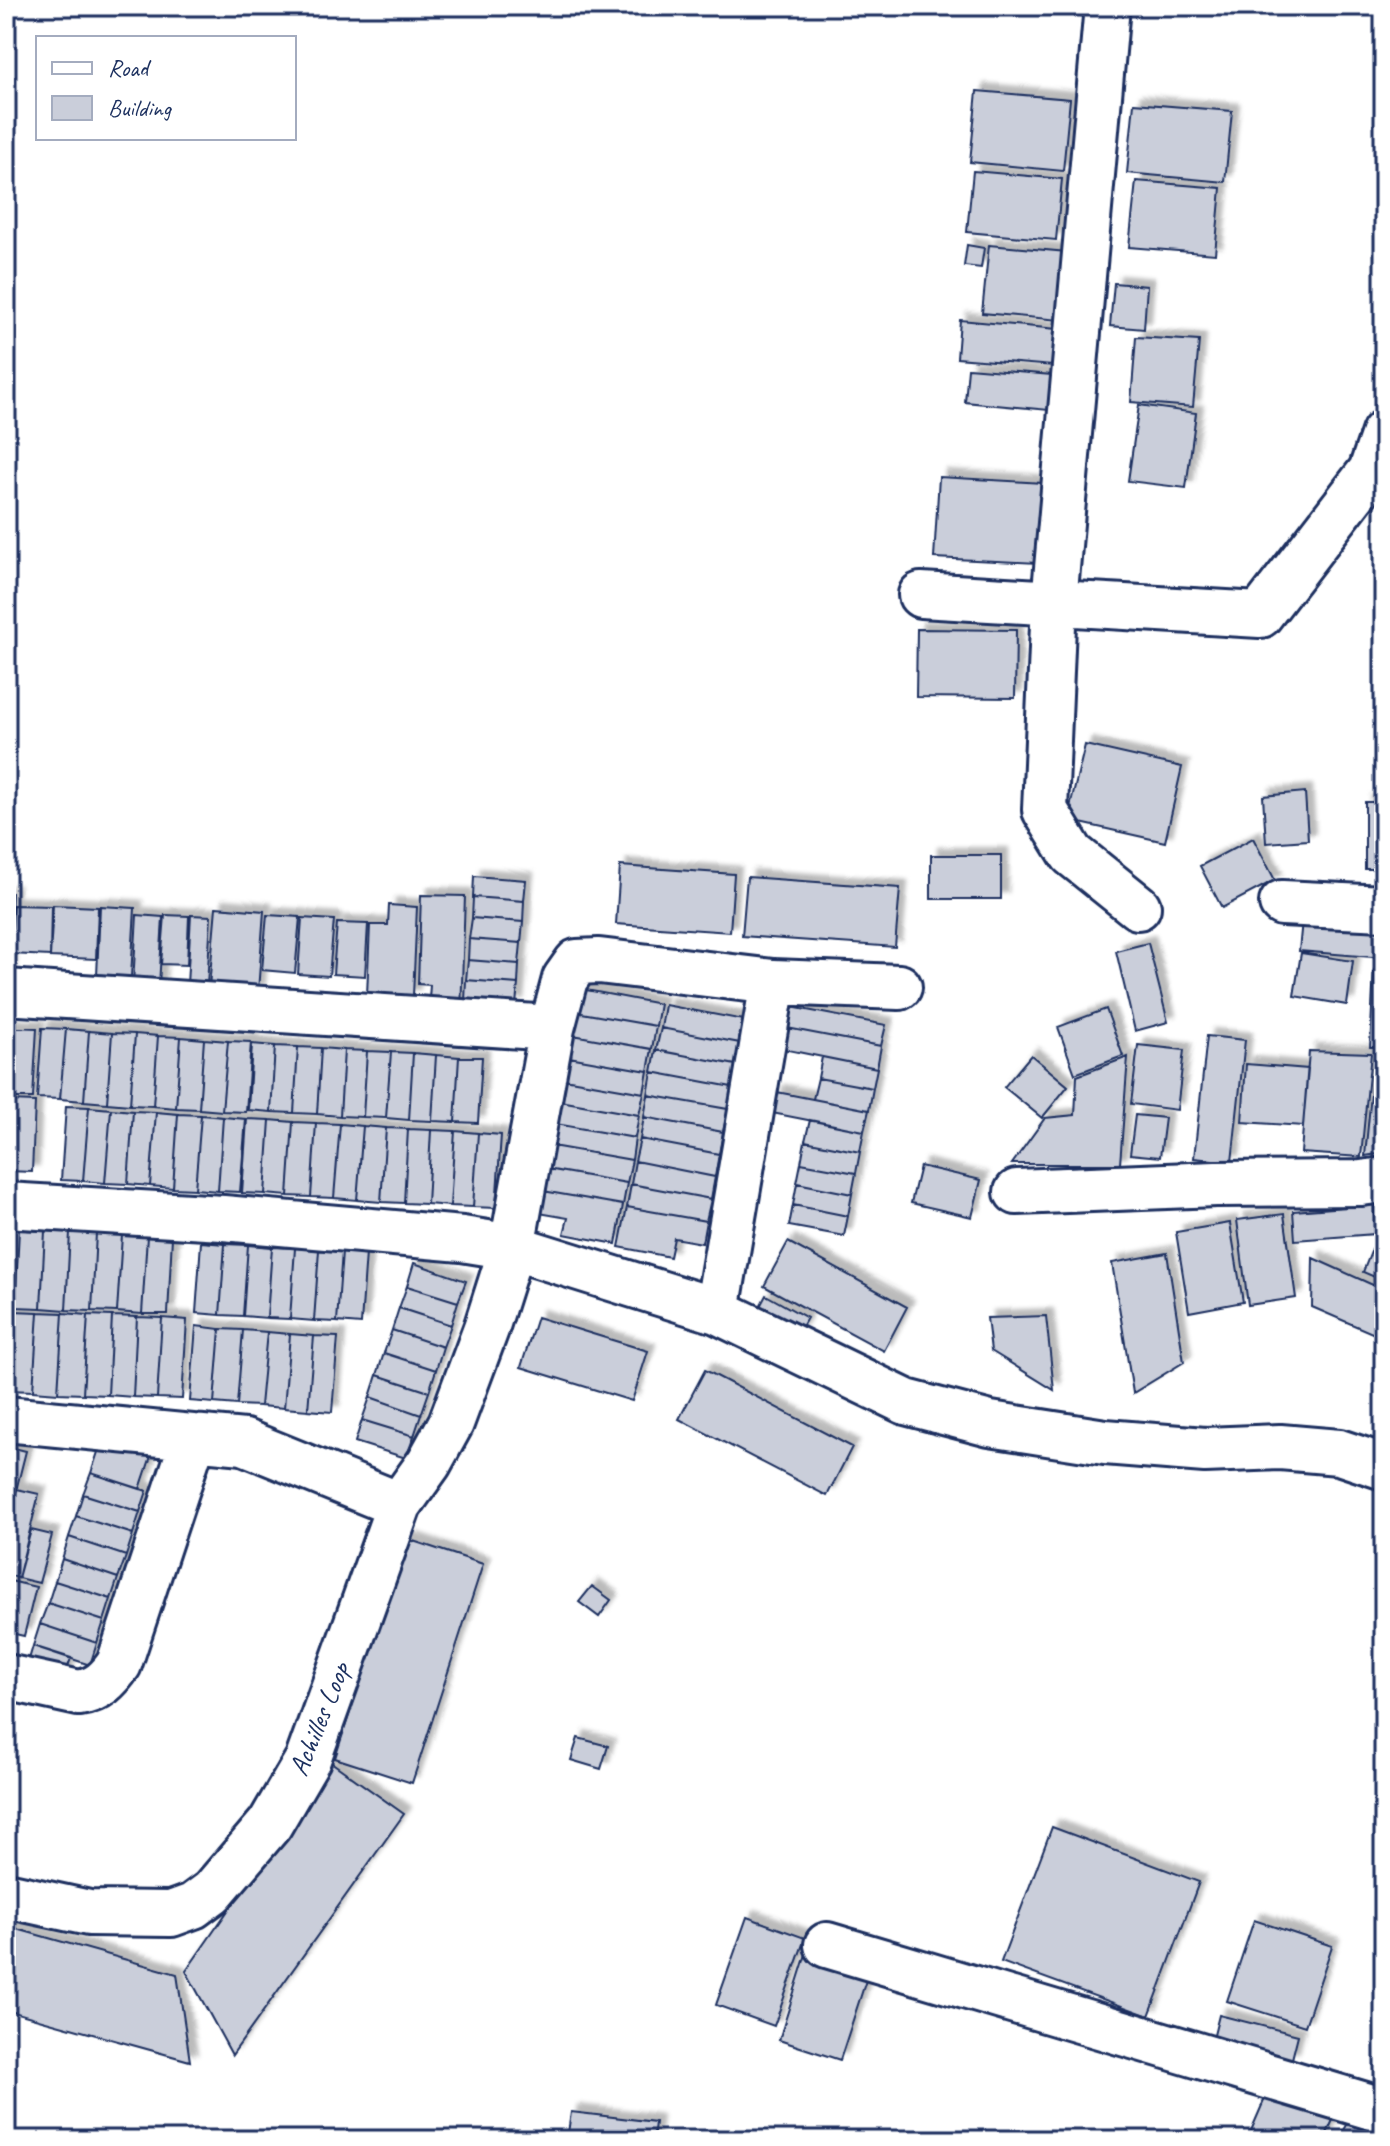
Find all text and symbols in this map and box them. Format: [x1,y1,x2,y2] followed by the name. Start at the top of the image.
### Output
[36,36,296,140] legend
[108,53,152,83] text: Road
[108,93,173,123] text: Building
[280,1655,358,1781] street label: Achilles Loop

